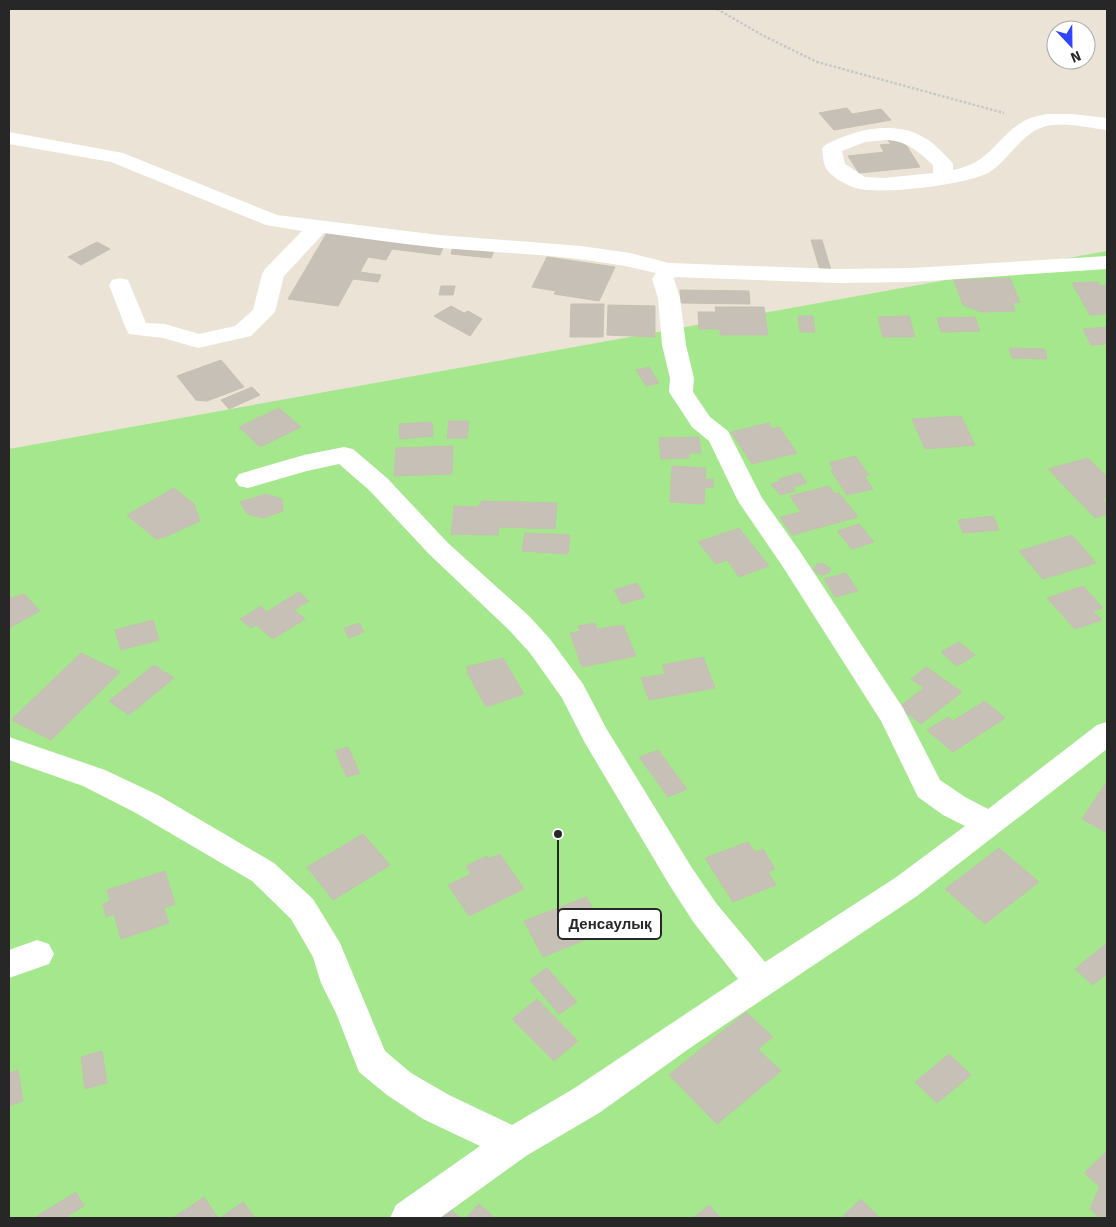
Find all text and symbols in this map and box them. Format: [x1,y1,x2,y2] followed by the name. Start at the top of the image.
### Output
[1046,20,1096,70] north arrow
[1068,47,1083,66] text: N
[558,909,661,939] callout: Денсаулық
[568,915,652,933] text: Денсаулық

